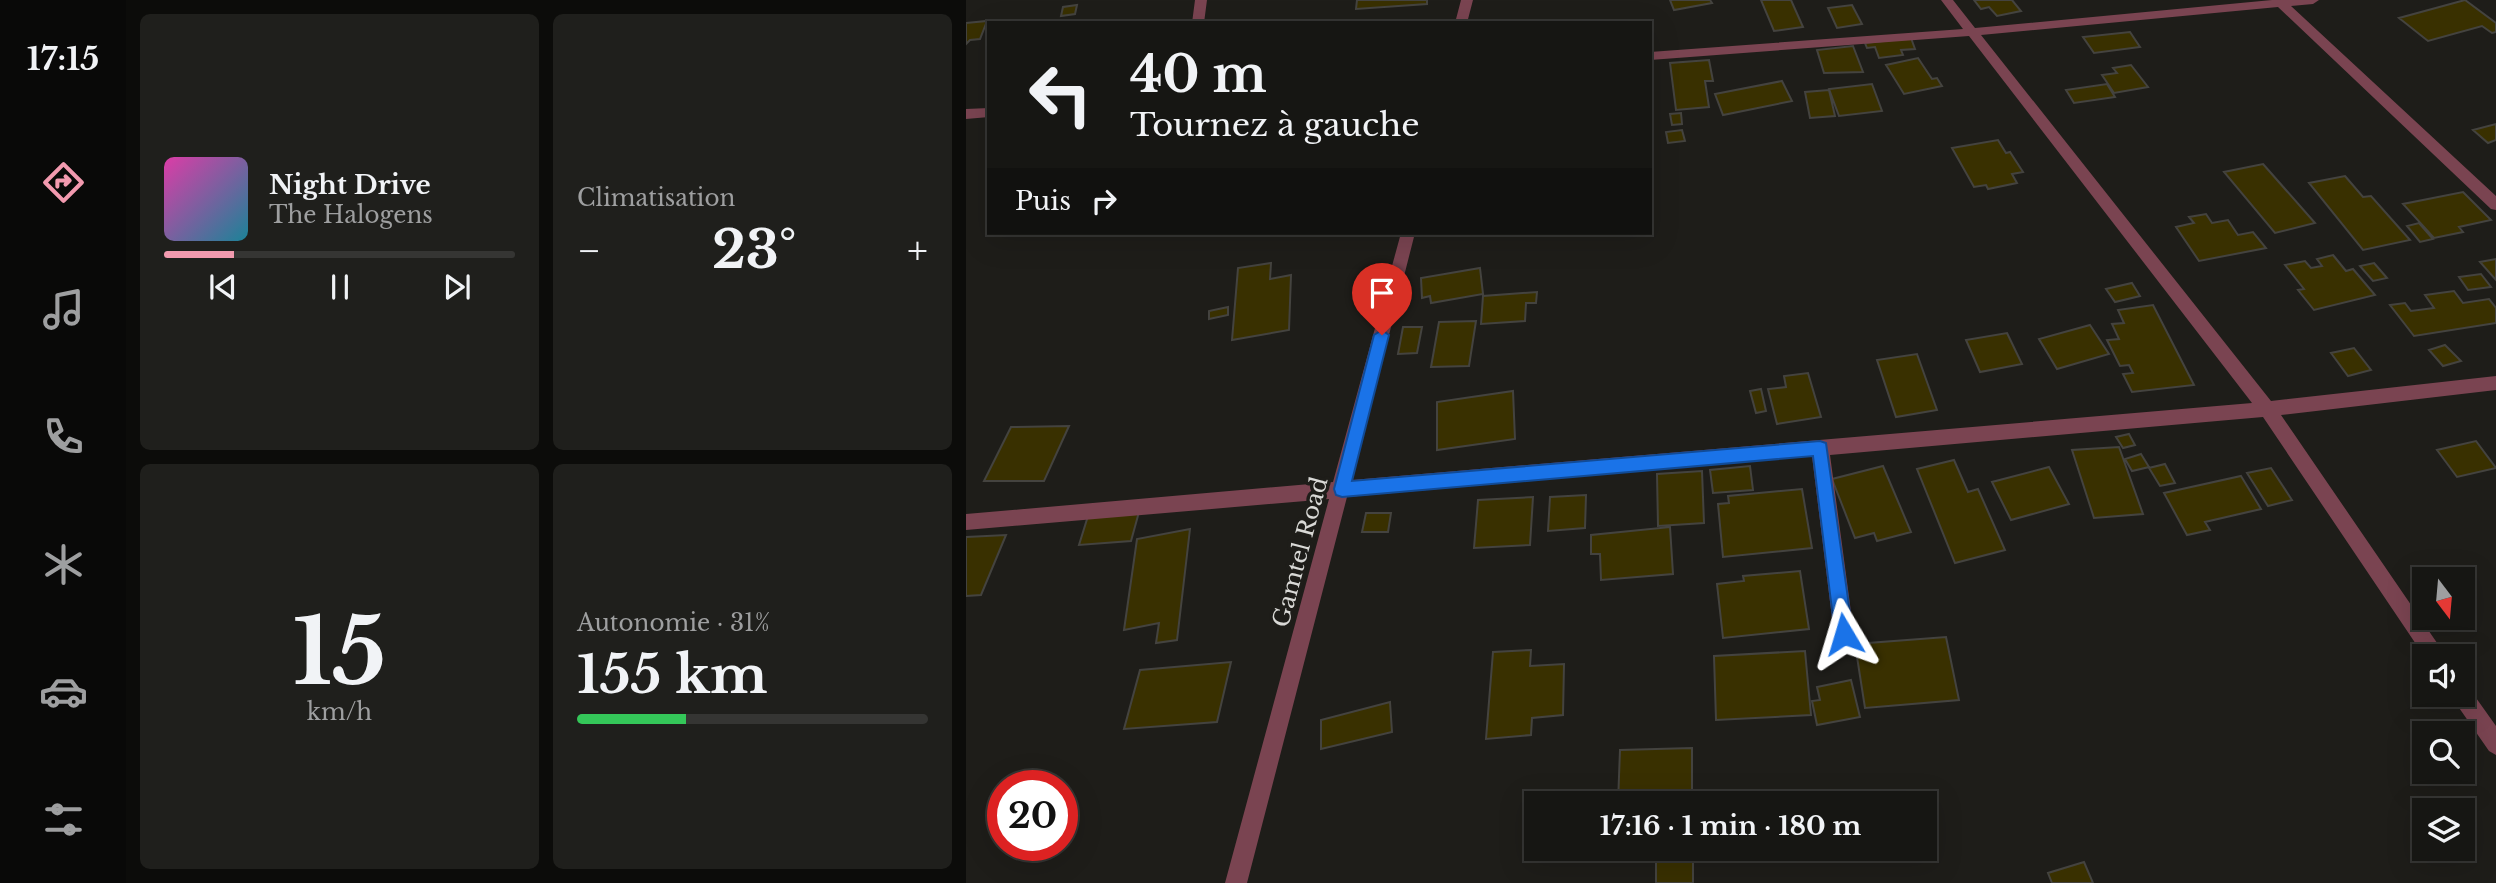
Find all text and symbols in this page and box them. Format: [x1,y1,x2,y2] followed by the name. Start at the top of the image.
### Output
[27,39,99,79] text: 17:15
[1130,44,1267,105] text: 40 m
[1015,49,1106,140] icon: left
[1130,105,1420,145] text: Tournez à gauche
[39,158,88,207] icon: directions
[269,169,431,201] text: Night Drive
[1085,182,1123,220] icon: right
[577,184,735,212] text: Climatisation
[1015,185,1071,217] text: Puis
[269,201,433,229] text: The Halogens
[712,218,796,282] text: 23°
[577,227,601,274] text: −
[907,227,928,274] text: +
[1352,263,1412,335] pin
[204,268,242,306] icon: previous
[321,268,359,306] icon: pause
[438,268,476,306] icon: next
[1363,274,1401,312] icon: arrive
[39,285,88,334] icon: music
[39,412,88,461] icon: phone
[1266,474,1334,630] street label: Gamtel Road
[39,540,88,589] icon: climate
[2412,567,2474,630] north arrow
[2412,567,2475,861] map controls
[293,596,386,709] text: 15
[1807,597,1881,671] position arrow
[577,609,770,637] text: Autonomie · 31%
[577,643,767,707] text: 155 km
[2412,644,2475,707] button: sound
[39,667,88,716] icon: car
[307,698,372,726] text: km/h
[2412,721,2475,784] button: search
[987,770,1078,861] speed limit sign: 20
[39,795,88,844] icon: filters
[2412,798,2475,861] button: layers
[1600,810,1861,842] text: 17:16 · 1 min · 180 m

